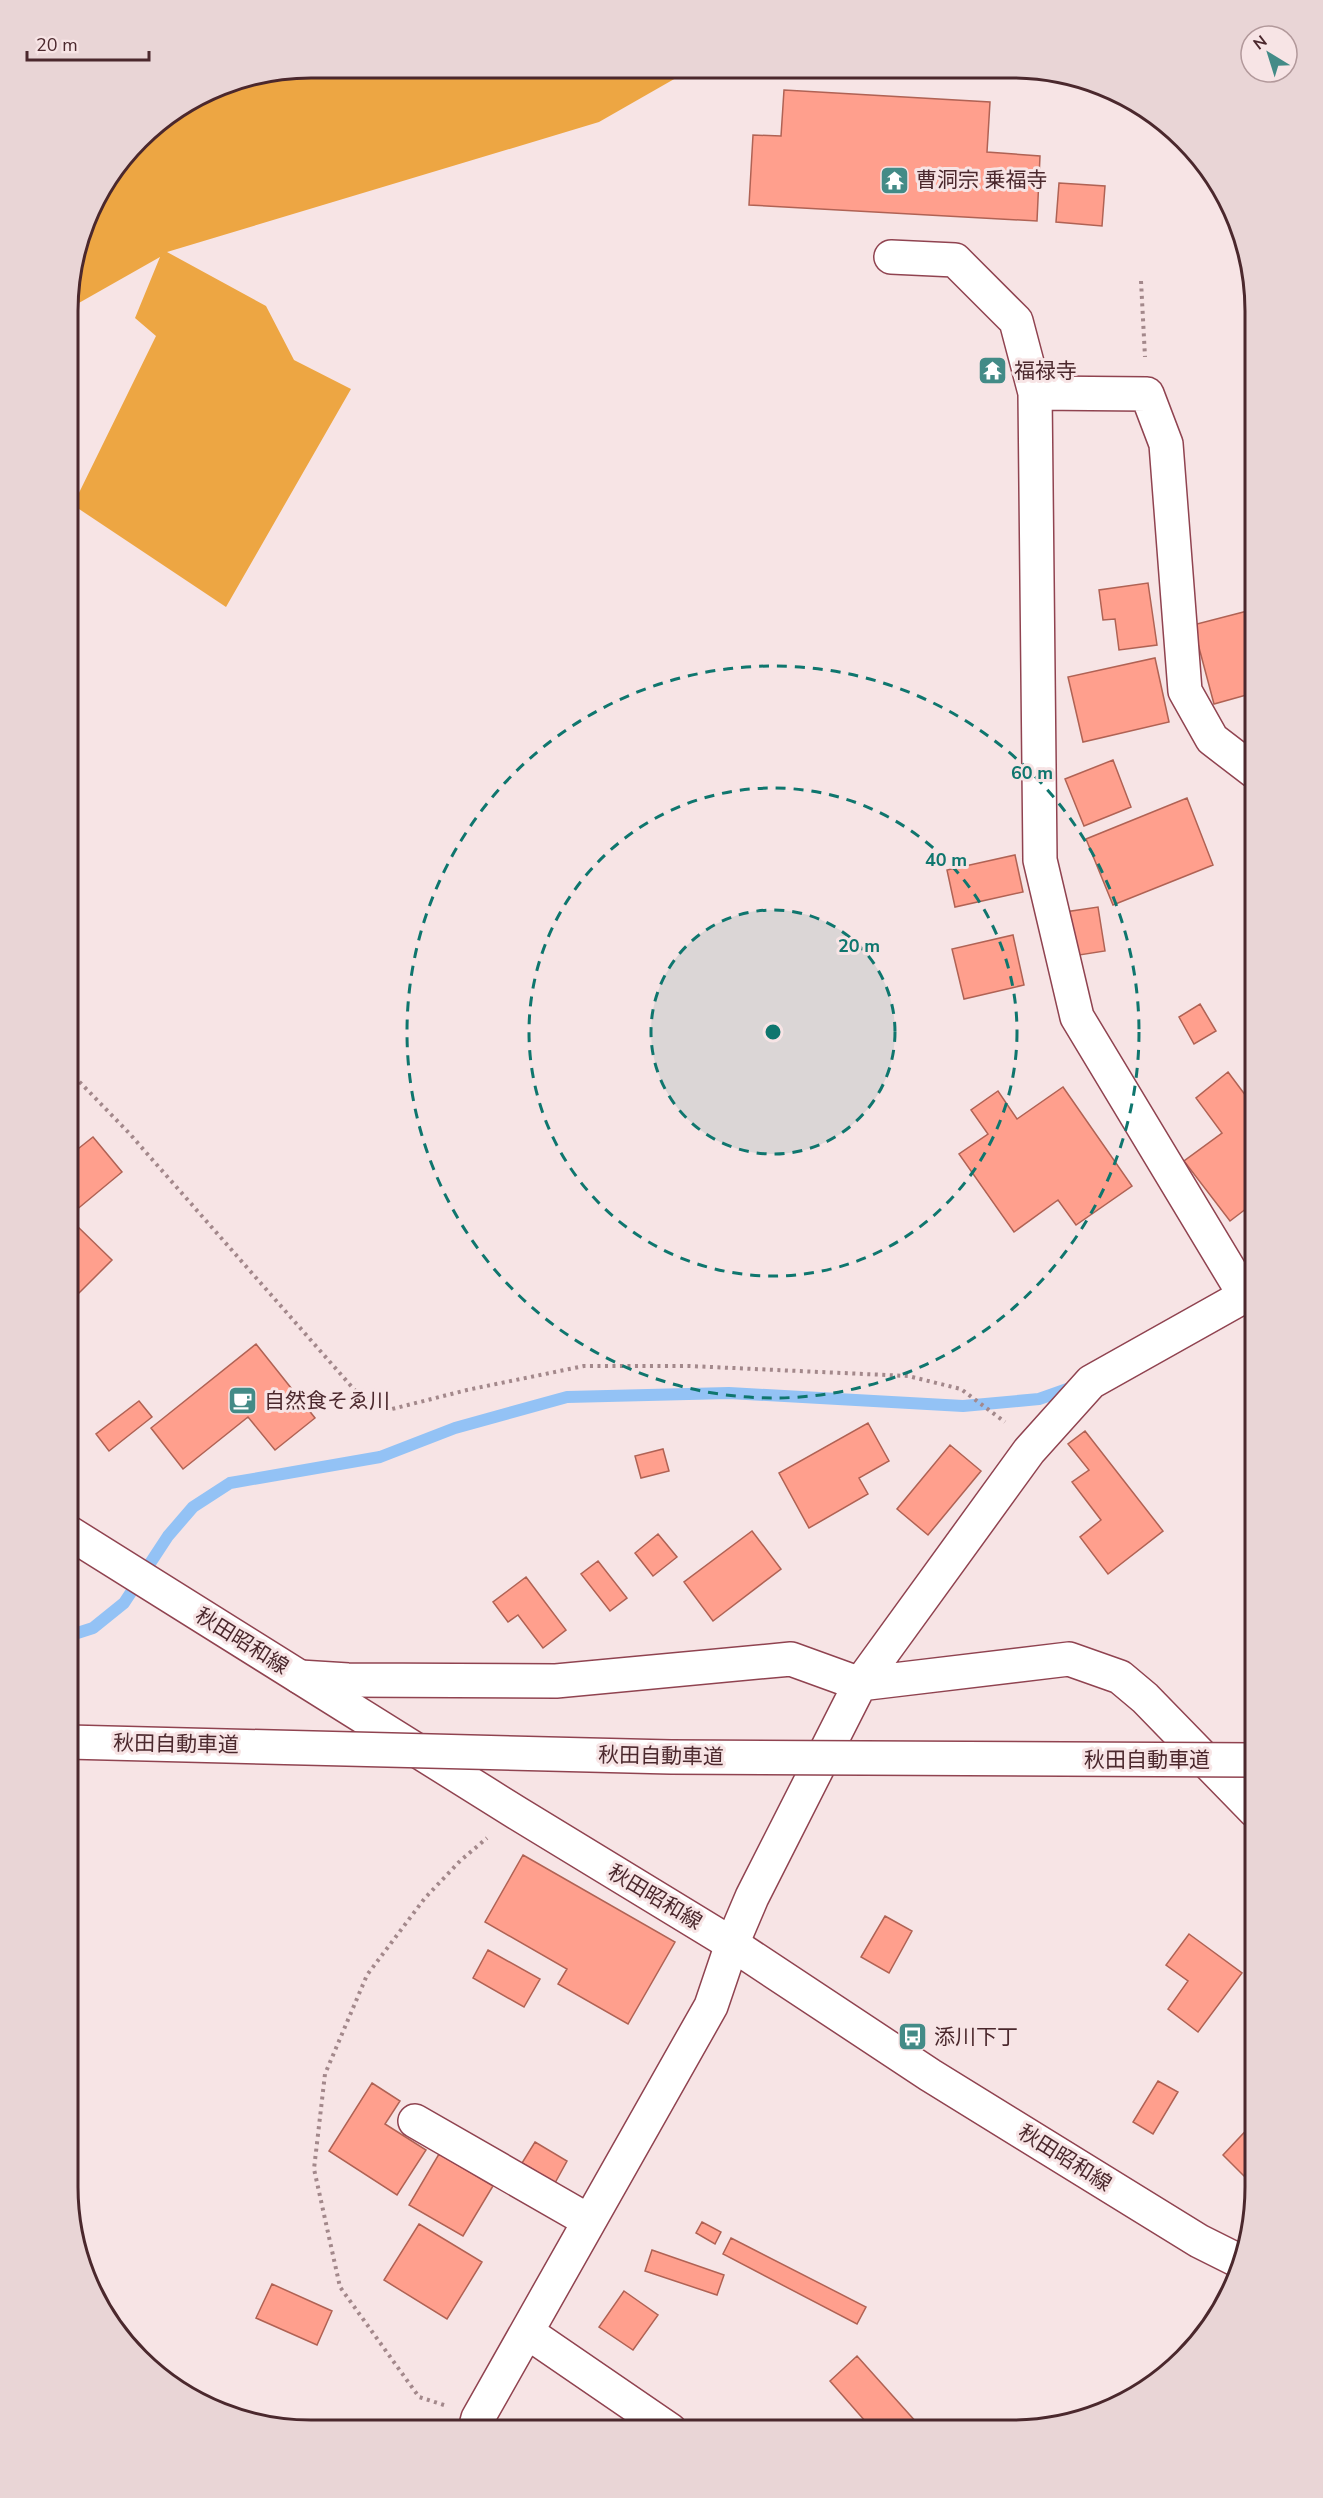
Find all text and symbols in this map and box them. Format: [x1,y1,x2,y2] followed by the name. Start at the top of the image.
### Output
[27,24,148,62] scale bar
[1239,24,1299,84] north arrow
[1249,31,1272,55] text: N
[36,33,78,57] text: 20 m
[879,164,911,196] temple icon: 曹洞宗 乗福寺
[916,166,1047,194] place label: 曹洞宗 乗福寺
[977,355,1009,387] temple icon: 福禄寺
[1014,357,1077,385] place label: 福禄寺
[1011,761,1053,785] text: 60 m
[925,848,967,872] text: 40 m
[838,934,880,958] text: 20 m
[763,1022,783,1042] centre of rings
[227,1385,259,1417] cafe icon: 自然食そゑ川
[264,1387,390,1415] place label: 自然食そゑ川
[190,1601,294,1681] street label: 秋田昭和線
[113,1729,239,1759] street label: 秋田自動車道
[598,1741,724,1771] street label: 秋田自動車道
[1084,1746,1210,1774] street label: 秋田自動車道
[603,1858,707,1936] street label: 秋田昭和線
[897,2021,929,2053] bus stop icon: 添川下丁
[934,2023,1018,2051] place label: 添川下丁
[1013,2118,1117,2198] street label: 秋田昭和線

